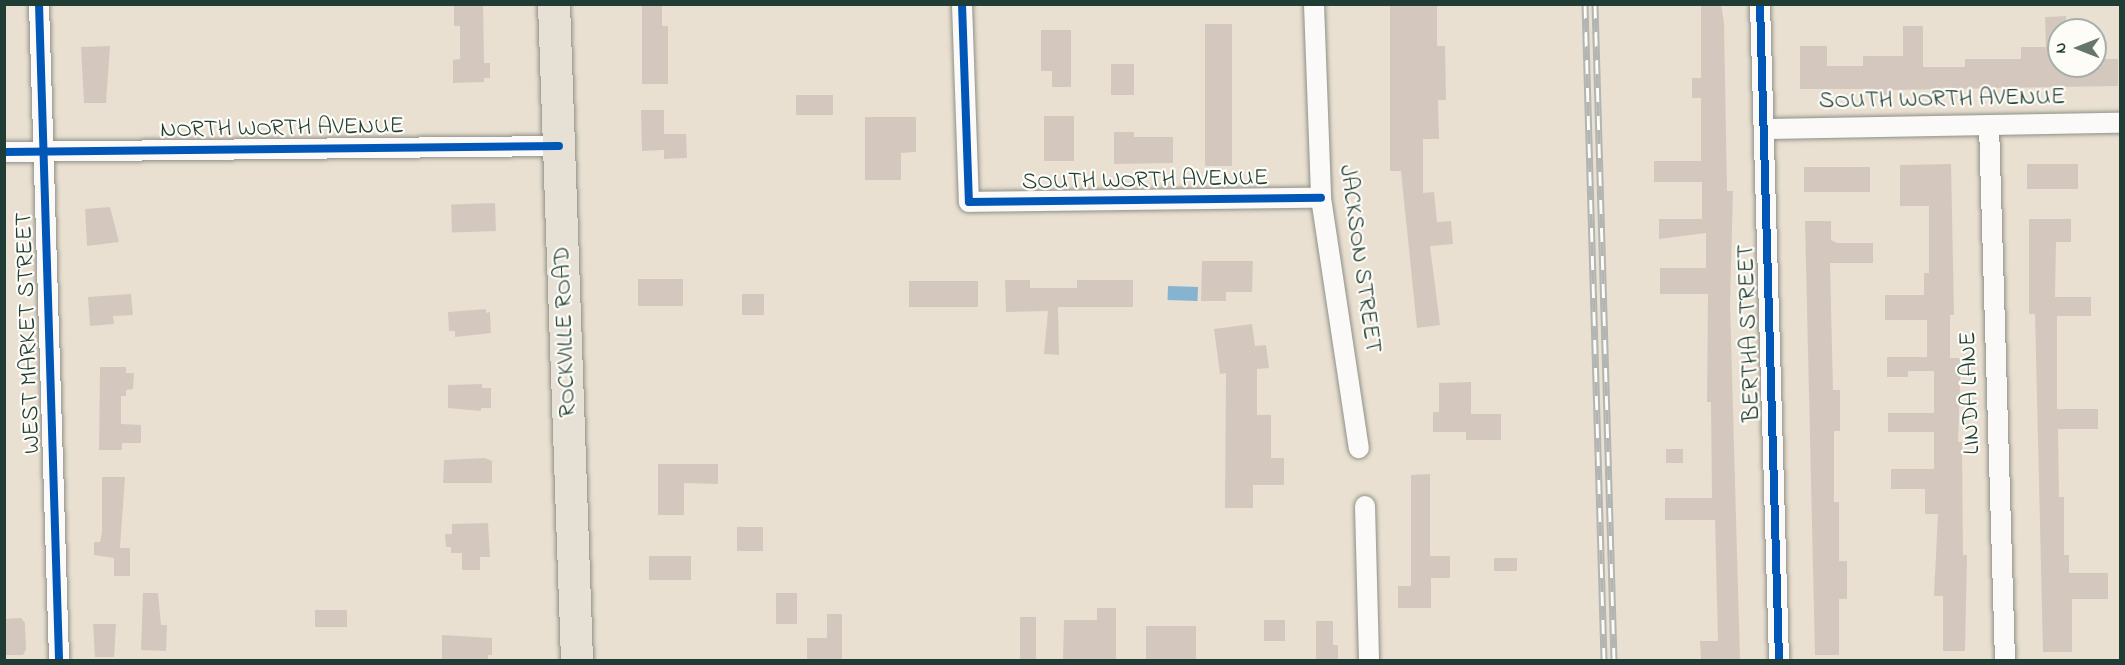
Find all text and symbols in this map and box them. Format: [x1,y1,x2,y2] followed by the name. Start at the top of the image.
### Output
[2047,18,2107,78] north arrow
[2049,43,2073,53] text: N
[1819,83,2065,117] street label: SOUTH WORTH AVENUE
[160,112,404,146] street label: NORTH WORTH AVENUE
[1332,163,1386,355] street label: JACKSON STREET
[1022,164,1268,198] street label: SOUTH WORTH AVENUE
[10,212,48,454] street label: WEST MARKET STREET
[1733,244,1767,422] street label: BERTHA STREET
[549,246,583,418] street label: ROCKVILLE ROAD
[1954,331,1988,455] street label: LINDA LANE

